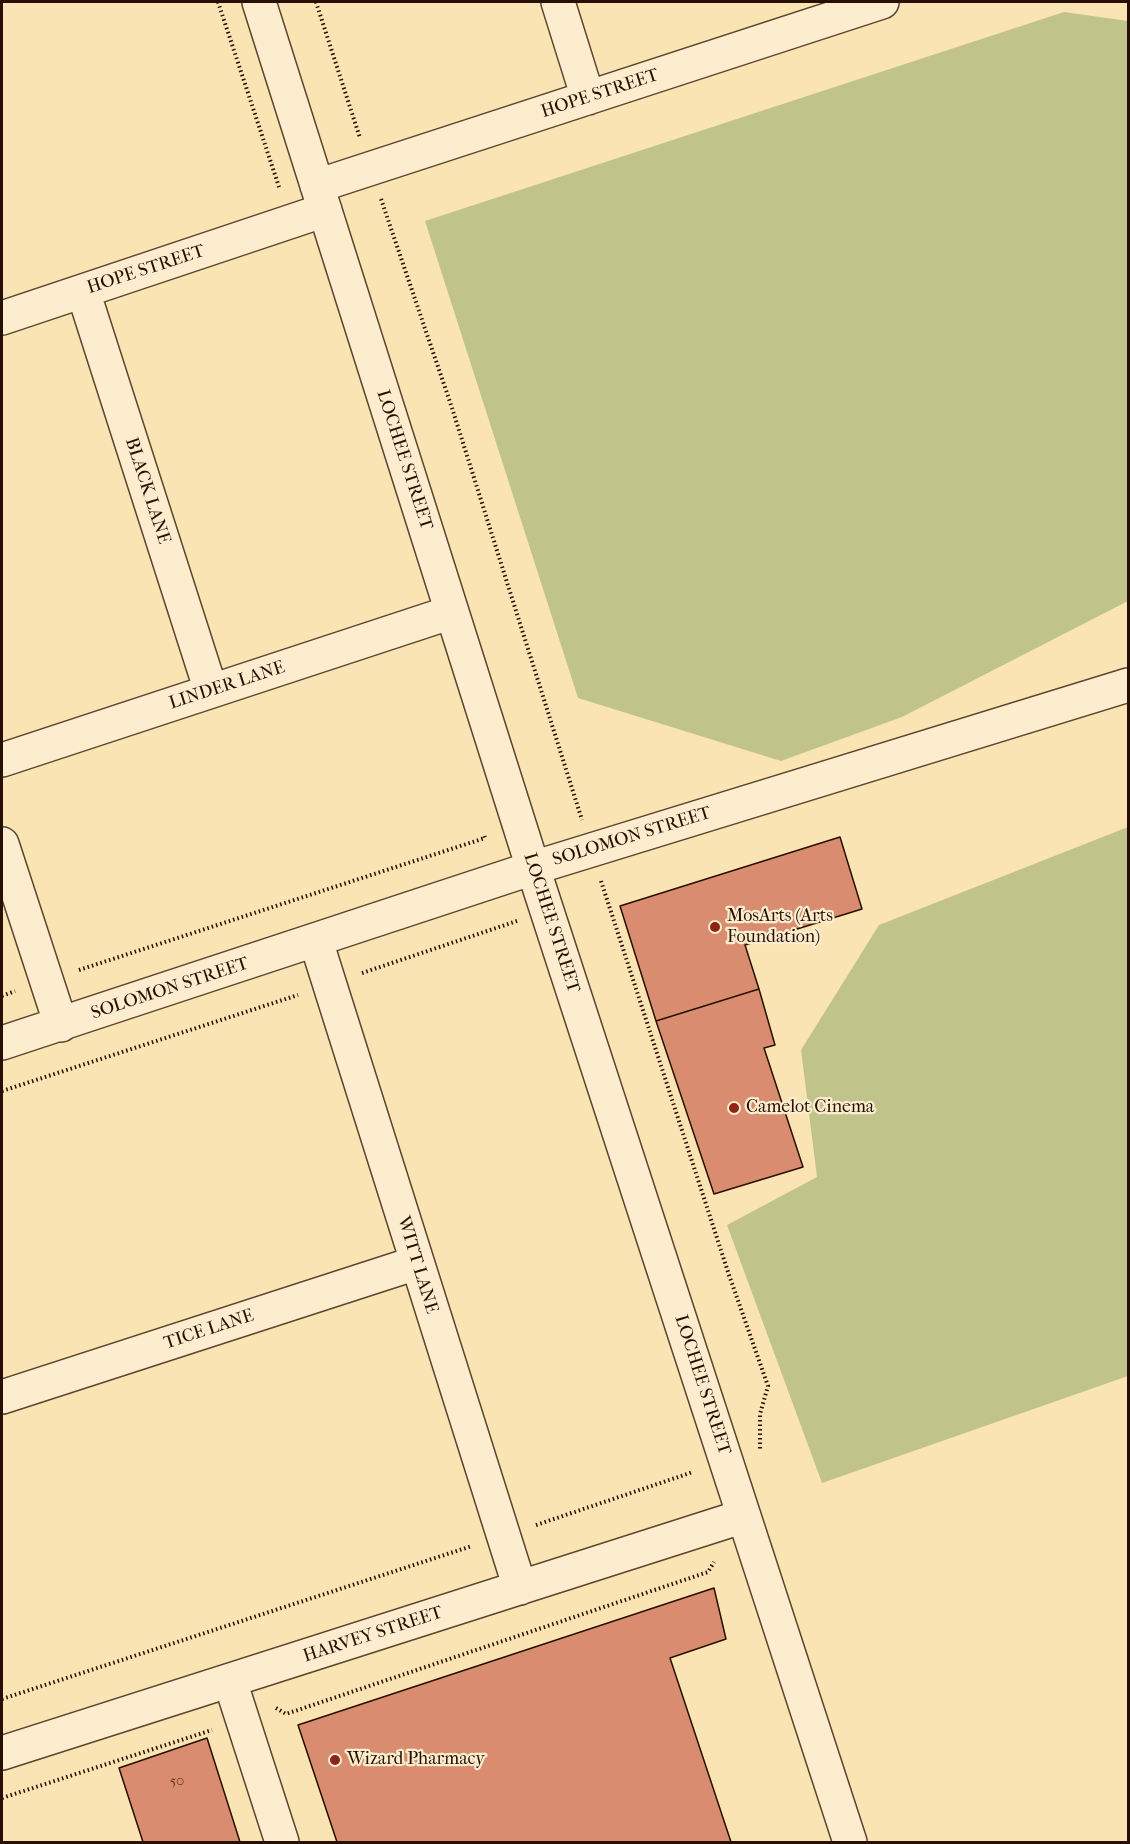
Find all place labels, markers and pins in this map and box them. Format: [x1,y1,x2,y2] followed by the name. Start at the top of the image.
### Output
[727,906,833,948] place label: MosArts (Arts Foundation)
[708,920,722,934] marker: MosArts (Arts Foundation)
[746,1097,874,1119] place label: Camelot Cinema
[727,1101,741,1115] marker: Camelot Cinema
[347,1749,485,1771] place label: Wizard Pharmacy
[328,1753,342,1767] marker: Wizard Pharmacy

